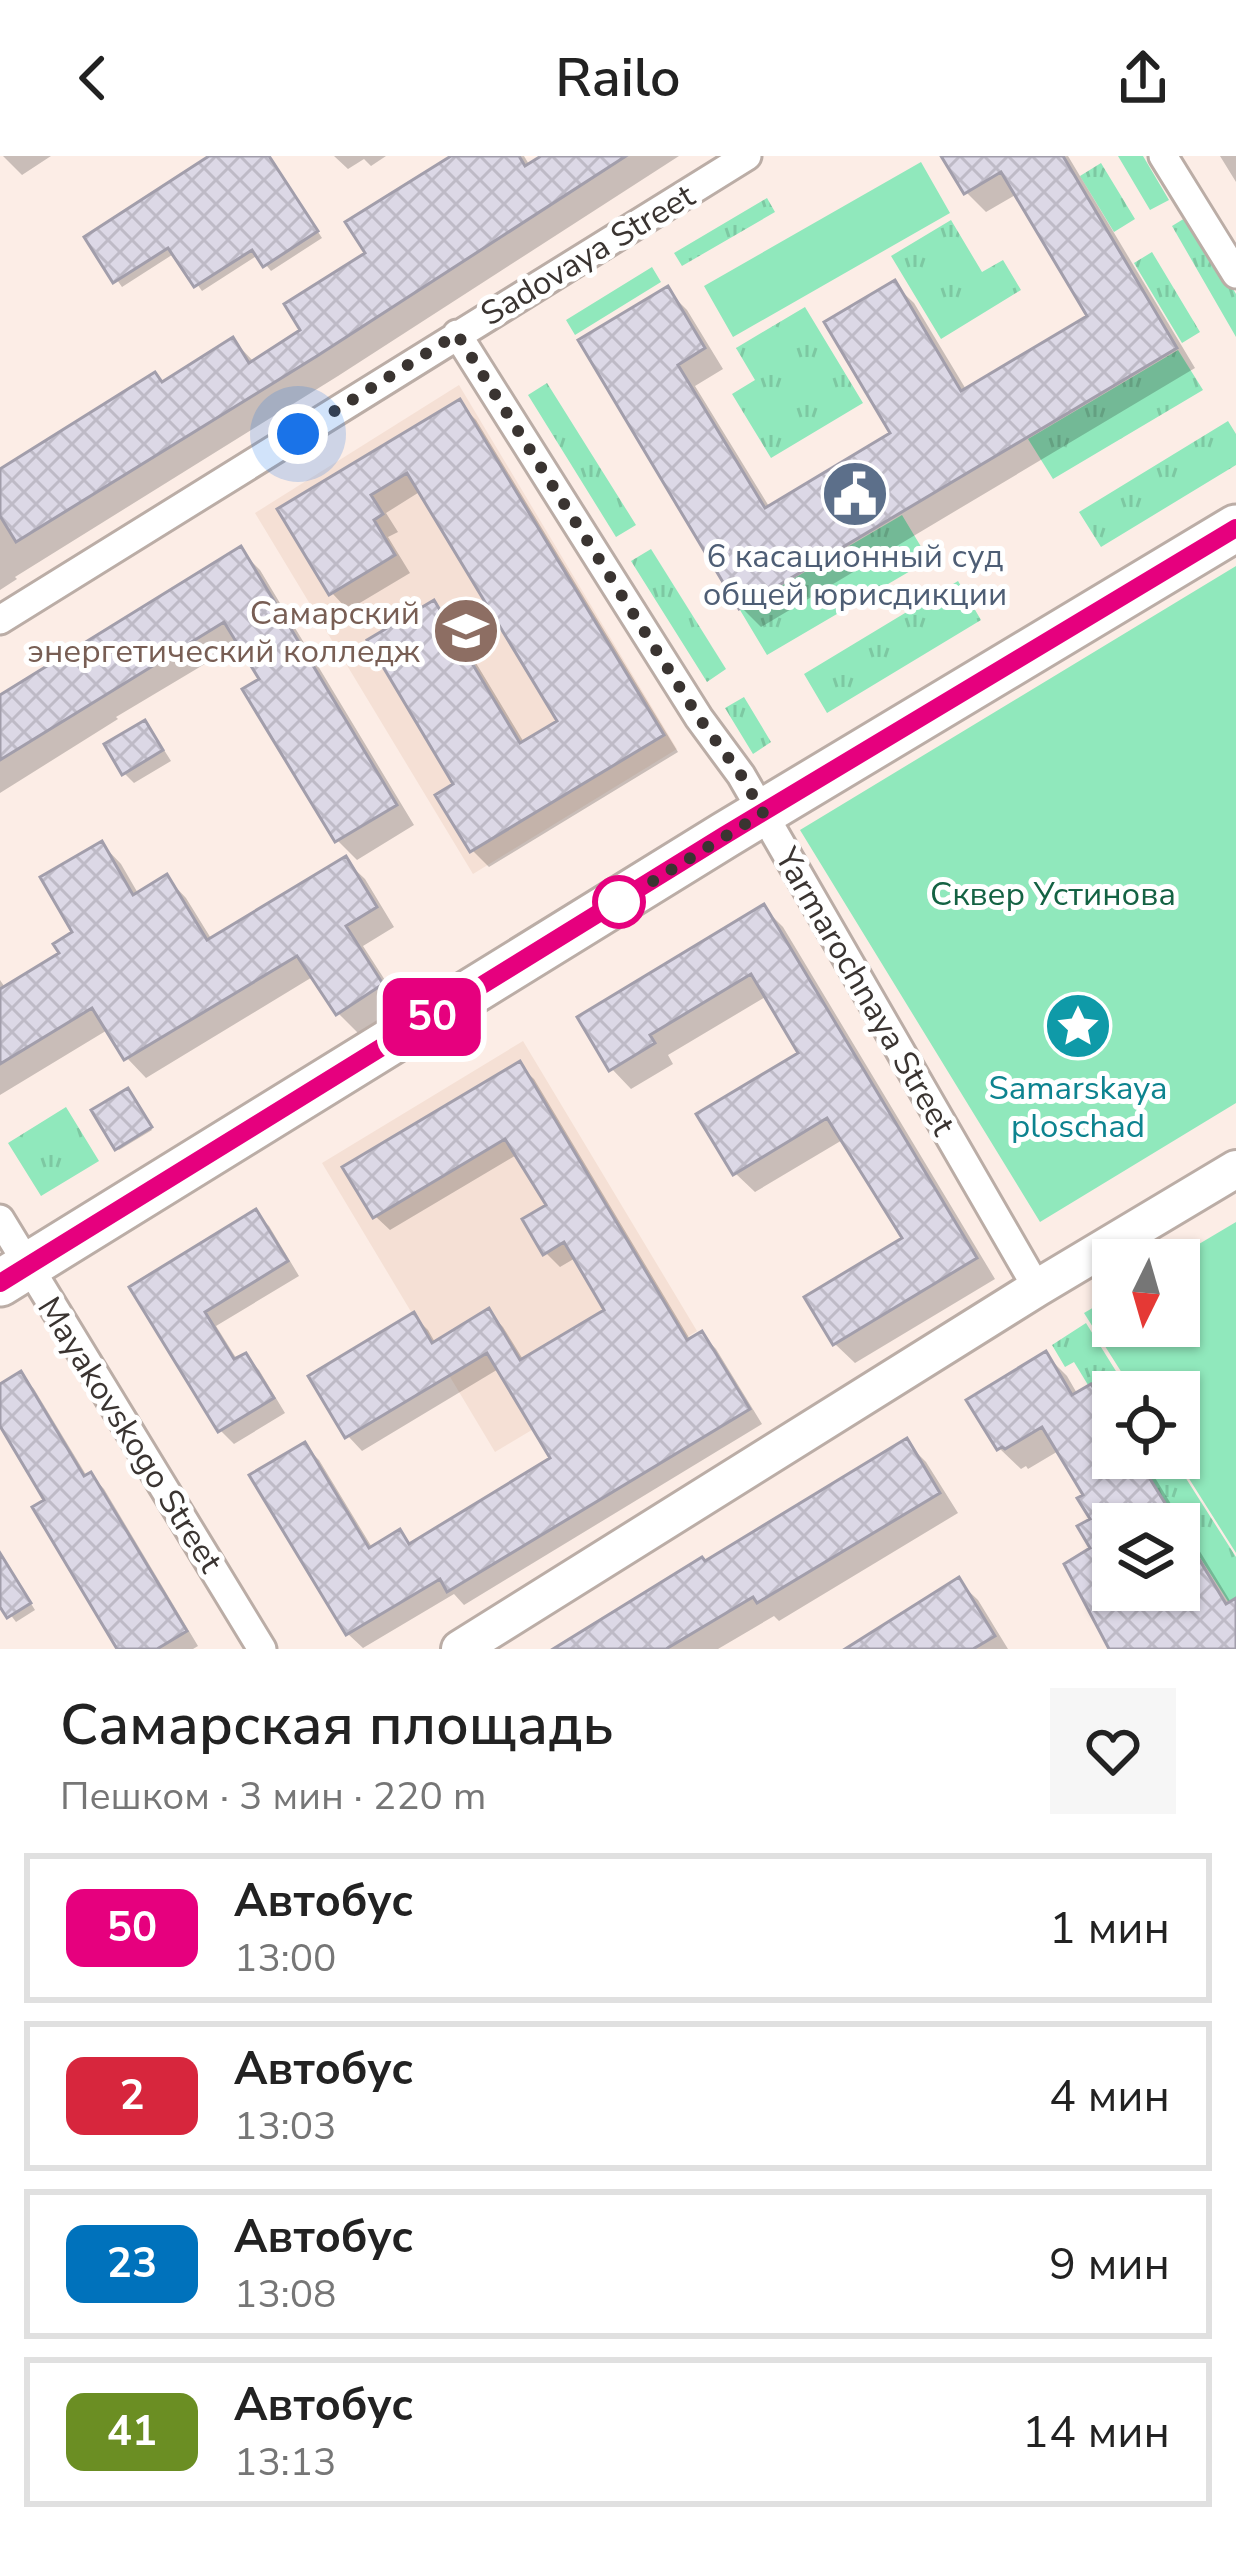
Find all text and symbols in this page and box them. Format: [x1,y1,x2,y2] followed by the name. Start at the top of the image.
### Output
[555,41,681,115] text: Railo
[60,45,126,111] icon: back
[1110,45,1176,111] icon: share
[473,174,703,337] street label: Sadovaya Street
[268,404,328,464] your location
[820,459,890,529] public building icon: 6 касационный суд общей юрисдикции
[703,534,1007,617] place label: 6 касационный суд общей юрисдикции
[28,591,420,674] place label: Самарский энергетический колледж
[431,596,501,666] school or university icon: Самарский энергетический колледж
[763,839,966,1144] street label: Yarmarochnaya Street
[930,872,1176,917] park label: Сквер Устинова
[594,877,644,927] unlabelled marker
[378,978,486,1056] line badge: 50
[407,988,457,1045] text: 50
[1043,991,1113,1061] place icon: Samarskaya ploschad
[989,1066,1167,1149] place label: Samarskaya ploschad
[1092,1239,1200,1347] north arrow
[1092,1239,1200,1611] map controls
[27,1288,233,1582] street label: Mayakovskogo Street
[1092,1371,1200,1479] button: locate
[1092,1503,1200,1611] button: layers
[60,1686,614,1764] text: Самарская площадь
[1050,1688,1176,1814] button: heart
[60,1770,486,1823] text: Пешком · 3 мин · 220 m
[234,1871,413,1932] text: Автобус
[1049,1898,1170,1959] text: 1 мин
[107,1899,157,1956] text: 50
[234,1932,337,1985] text: 13:00
[234,2039,413,2100] text: Автобус
[1049,2066,1170,2127] text: 4 мин
[119,2067,145,2124] text: 2
[234,2100,337,2153] text: 13:03
[234,2207,413,2268] text: Автобус
[1049,2234,1170,2295] text: 9 мин
[107,2235,157,2292] text: 23
[234,2268,337,2321] text: 13:08
[234,2375,413,2436] text: Автобус
[1022,2402,1170,2463] text: 14 мин
[107,2403,157,2460] text: 41
[234,2436,337,2489] text: 13:13

